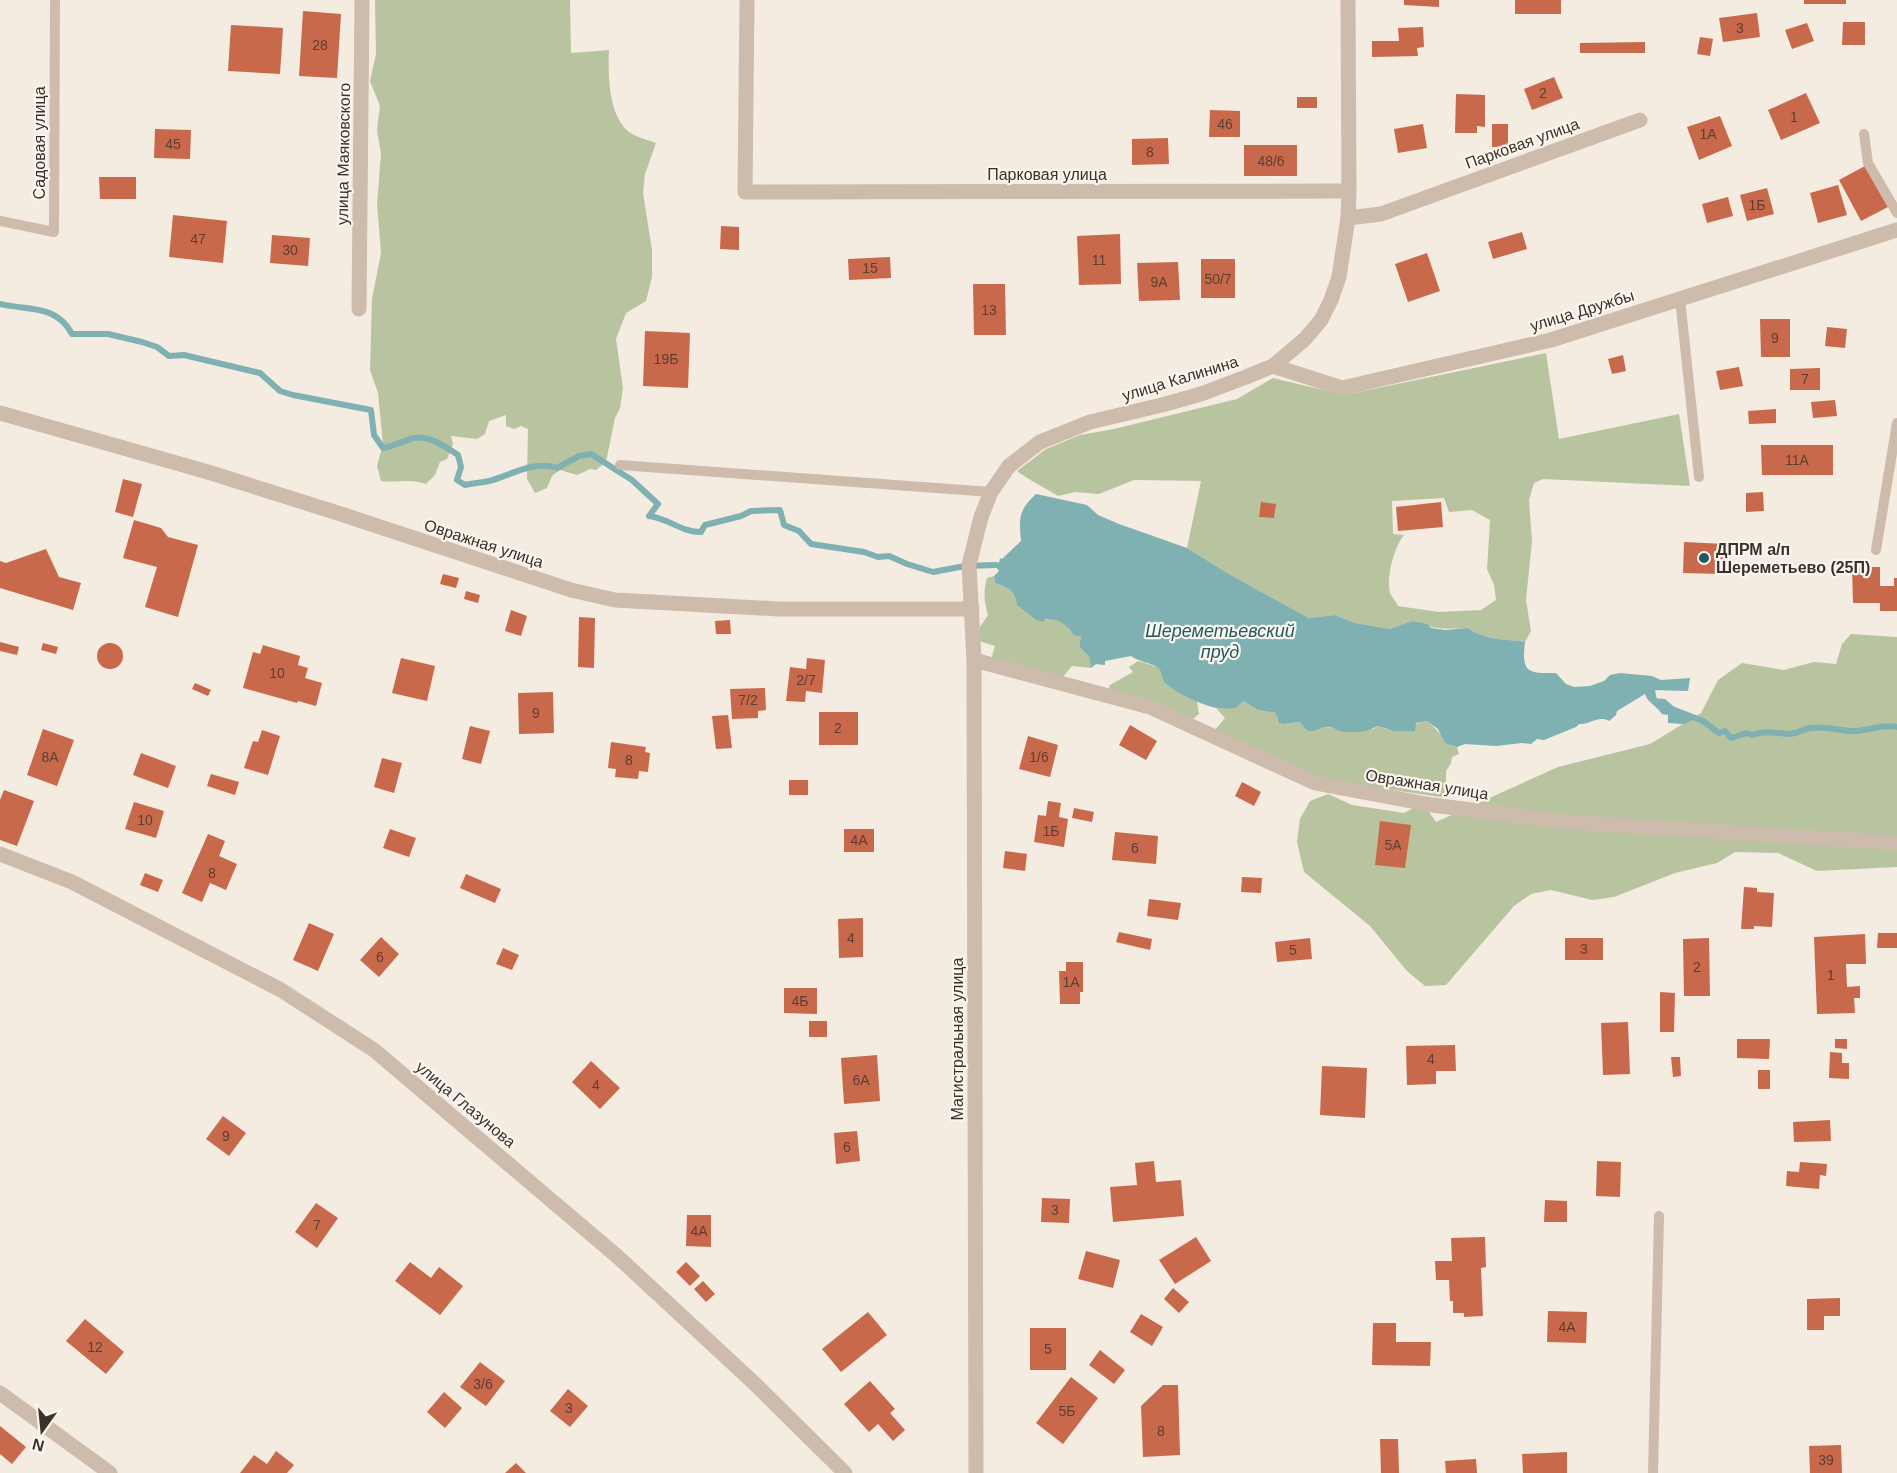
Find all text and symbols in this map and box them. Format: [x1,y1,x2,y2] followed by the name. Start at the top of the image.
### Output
[1736,20,1744,36] house number: 3
[312,37,328,53] house number: 28
[334,83,353,225] street label: улица Маяковского
[1539,85,1547,101] house number: 2
[31,86,48,200] street label: Садовая улица
[1790,109,1798,125] house number: 1
[1463,115,1581,172] street label: Парковая улица
[1217,116,1233,132] house number: 46
[1699,126,1717,142] house number: 1А
[165,136,181,152] house number: 45
[1146,144,1154,160] house number: 8
[1257,153,1285,169] house number: 48/6
[987,166,1107,183] street label: Парковая улица
[1749,197,1765,213] house number: 1Б
[190,231,206,247] house number: 47
[282,242,298,258] house number: 30
[1092,252,1106,268] house number: 11
[862,260,878,276] house number: 15
[1204,271,1232,287] house number: 50/7
[1150,274,1168,290] house number: 9А
[1528,287,1636,334] street label: улица Дружбы
[981,302,997,318] house number: 13
[1771,330,1779,346] house number: 9
[654,351,678,367] house number: 19Б
[1120,353,1240,404] street label: улица Калинина
[1801,371,1809,387] house number: 7
[1785,452,1810,468] house number: 11А
[422,516,546,571] street label: Овражная улица
[1716,541,1870,576] place label: ДПРМ а/п Шереметьево (25П)
[1697,551,1711,565] marker: ДПРМ а/п Шереметьево (25П)
[1145,621,1295,662] water label: Шереметьевский пруд
[269,665,285,681] house number: 10
[796,672,816,688] house number: 2/7
[738,692,758,708] house number: 7/2
[532,705,540,721] house number: 9
[834,720,842,736] house number: 2
[41,749,59,765] house number: 8А
[1029,749,1049,765] house number: 1/6
[625,752,633,768] house number: 8
[1364,766,1490,803] street label: Овражная улица
[137,812,153,828] house number: 10
[1043,823,1059,839] house number: 1Б
[850,832,868,848] house number: 4А
[1384,837,1402,853] house number: 5А
[1131,840,1139,856] house number: 6
[208,865,216,881] house number: 8
[847,930,855,946] house number: 4
[1580,941,1588,957] house number: 3
[1289,942,1297,958] house number: 5
[376,949,384,965] house number: 6
[949,958,966,1120] street label: Магистральная улица
[1693,959,1701,975] house number: 2
[1827,967,1835,983] house number: 1
[1062,974,1080,990] house number: 1А
[792,993,808,1009] house number: 4Б
[1427,1051,1435,1067] house number: 4
[413,1058,519,1151] street label: улица Глазунова
[852,1072,870,1088] house number: 6А
[592,1077,600,1093] house number: 4
[222,1128,230,1144] house number: 9
[843,1139,851,1155] house number: 6
[1051,1202,1059,1218] house number: 3
[313,1217,321,1233] house number: 7
[690,1223,708,1239] house number: 4А
[1558,1319,1576,1335] house number: 4А
[87,1339,103,1355] house number: 12
[1044,1341,1052,1357] house number: 5
[473,1376,493,1392] house number: 3/6
[565,1400,573,1416] house number: 3
[12,1401,72,1461] north arrow
[1059,1403,1075,1419] house number: 5Б
[1157,1423,1165,1439] house number: 8
[30,1435,46,1455] text: N
[1818,1452,1834,1468] house number: 39

